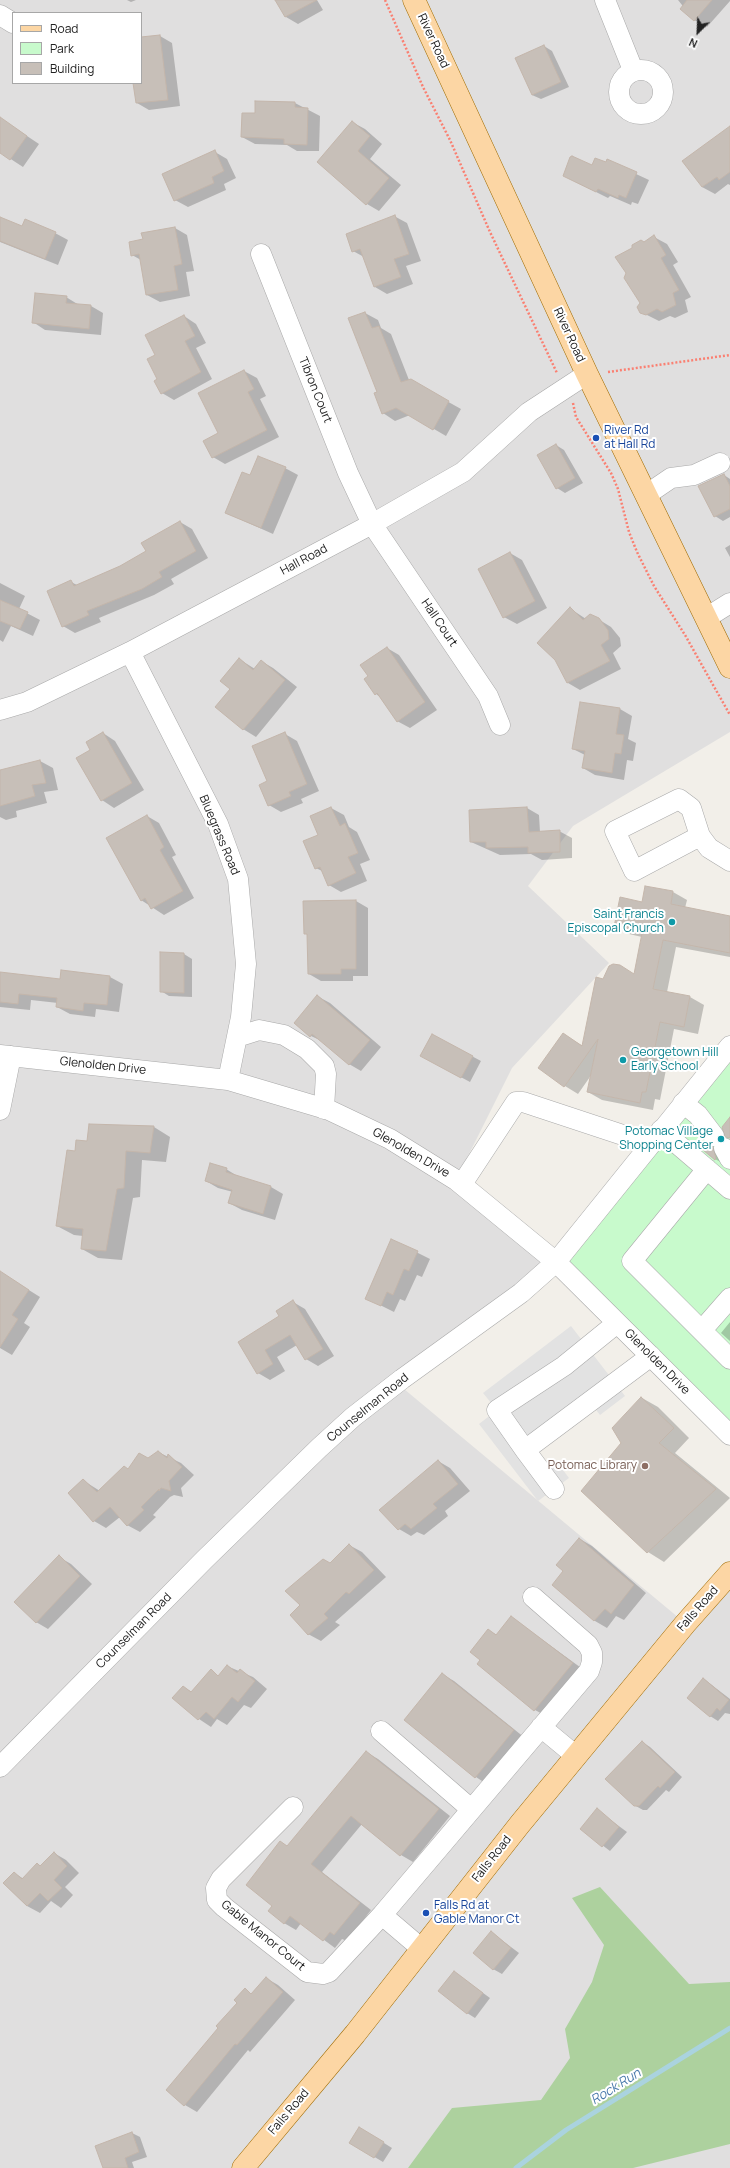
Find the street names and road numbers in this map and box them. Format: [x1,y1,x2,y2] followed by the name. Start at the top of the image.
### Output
[414,11,452,71] street label: River Road
[550,305,588,365] street label: River Road
[295,355,335,425] street label: Tibron Court
[278,542,330,578] street label: Hall Road
[418,596,460,650] street label: Hall Court
[196,793,242,877] street label: Bluegrass Road
[59,1054,147,1078] street label: Glenolden Drive
[370,1125,452,1181] street label: Glenolden Drive
[621,1326,693,1398] street label: Glenolden Drive
[324,1371,412,1445] street label: Counselman Road
[674,1583,722,1635] street label: Falls Road
[93,1590,175,1672] street label: Counselman Road
[469,1833,515,1885] street label: Falls Road
[218,1898,308,1974] street label: Gable Manor Court
[266,2086,312,2138] street label: Falls Road

